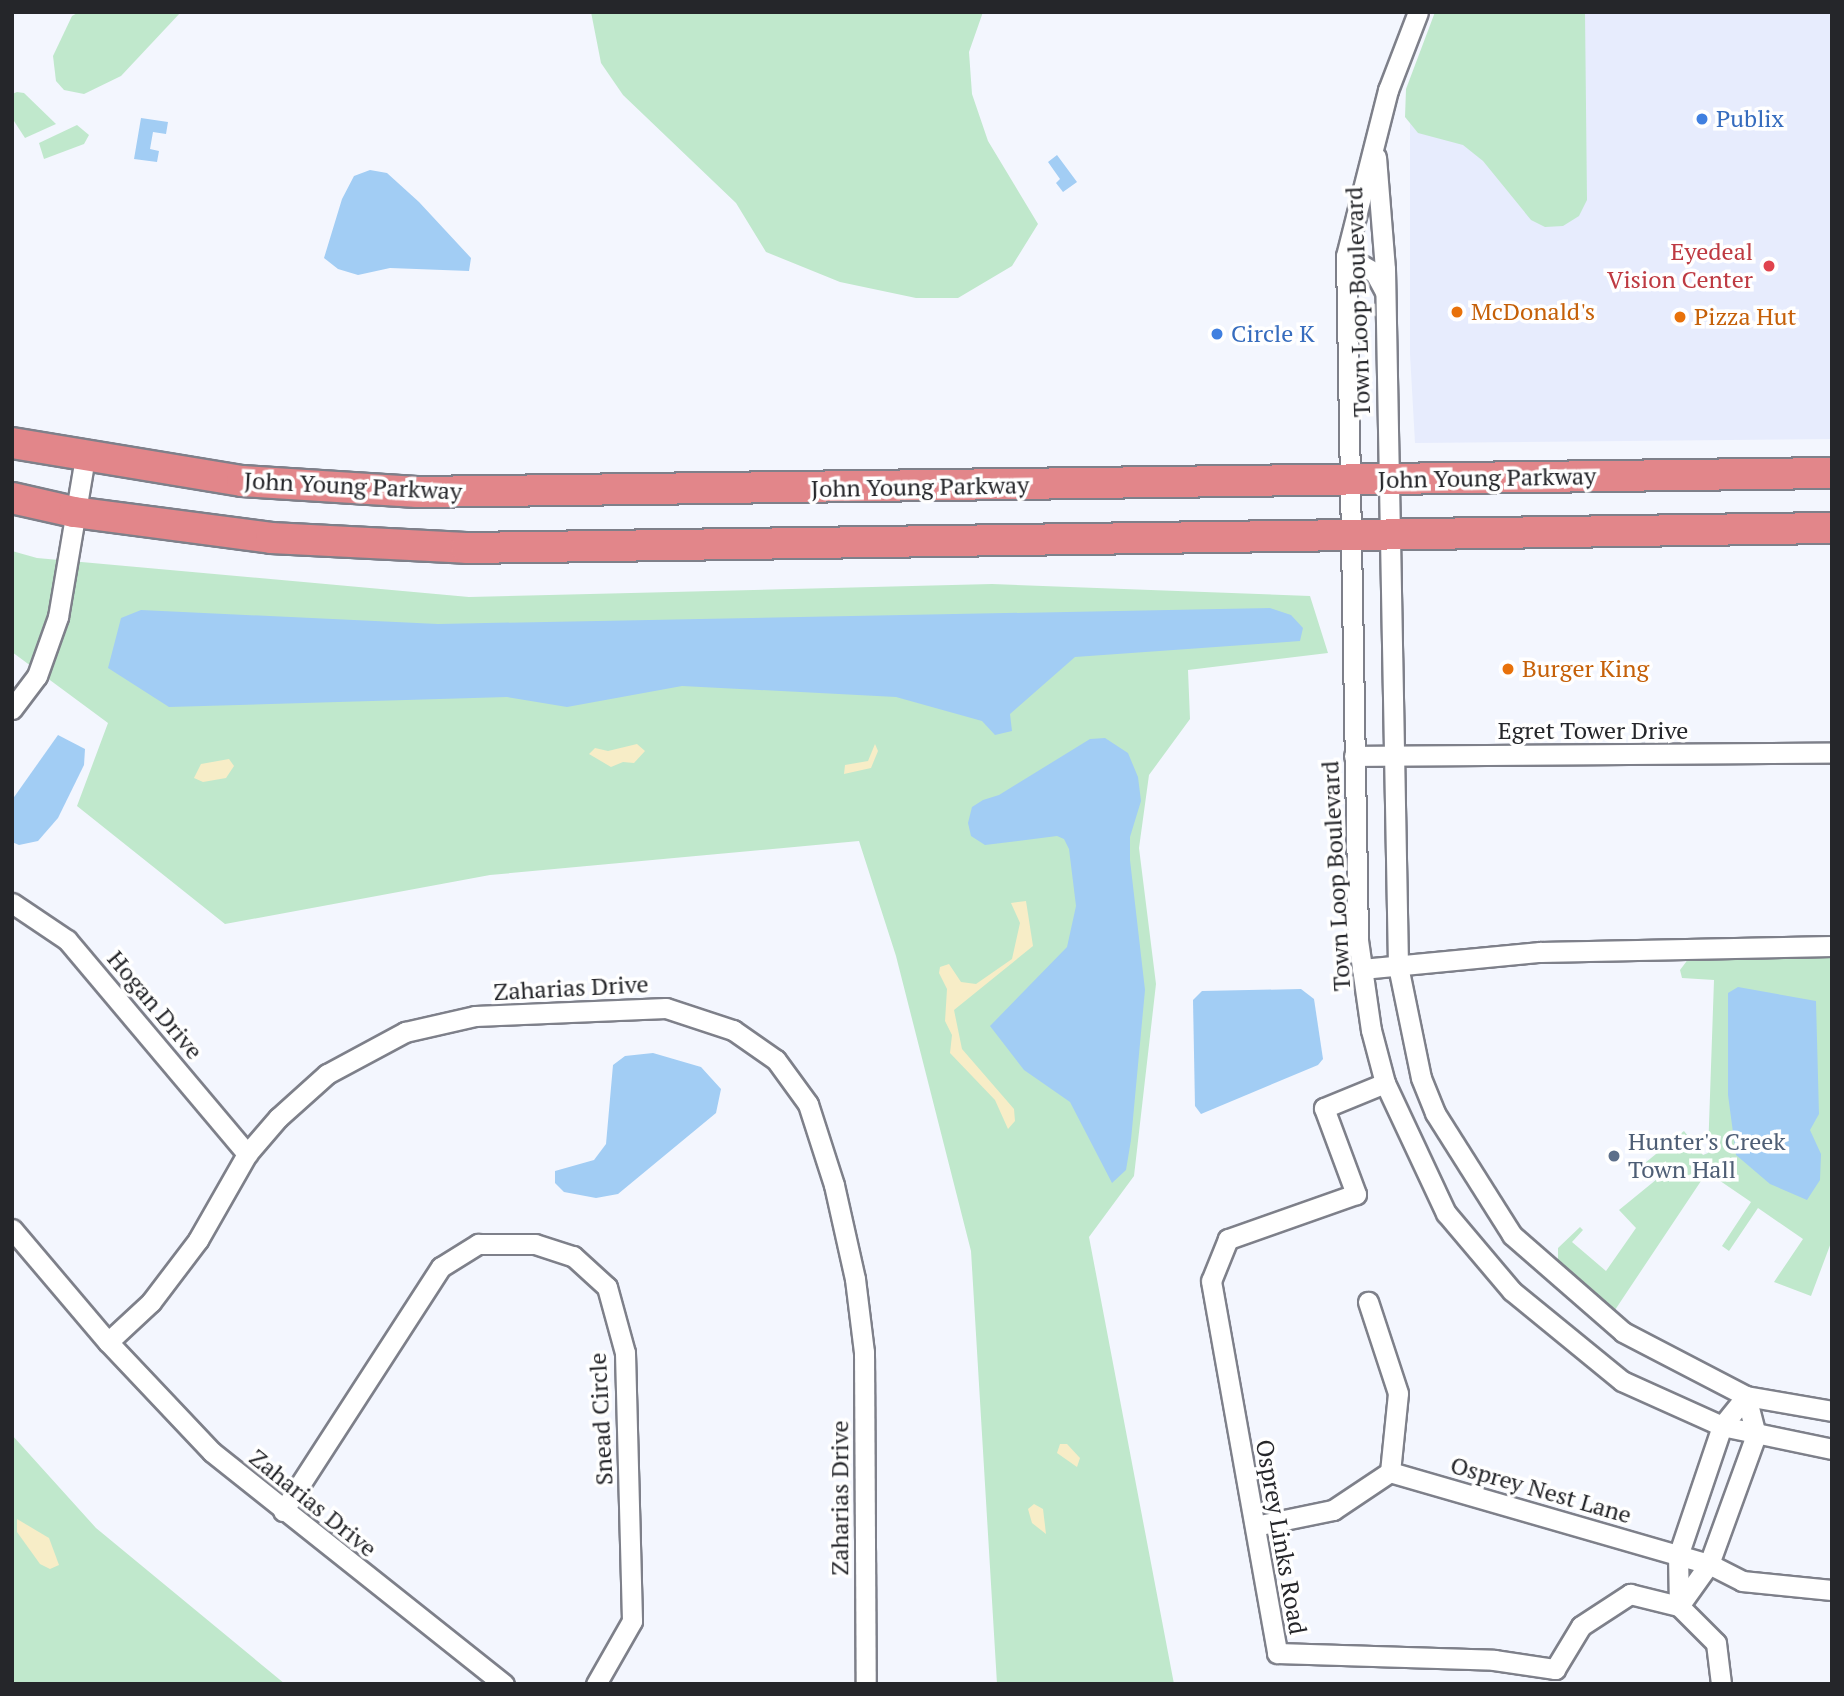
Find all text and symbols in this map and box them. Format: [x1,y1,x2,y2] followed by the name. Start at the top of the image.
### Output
[1716,105,1784,133] place label: Publix
[1694,111,1710,127] marker: Publix
[1340,186,1376,418] street label: Town Loop Boulevard
[1607,238,1753,294] place label: Eyedeal Vision Center
[1759,256,1779,276] marker: Eyedeal Vision Center
[1471,298,1595,326] place label: McDonald's
[1694,303,1797,331] place label: Pizza Hut
[1449,304,1465,320] marker: McDonald's
[1672,309,1688,325] marker: Pizza Hut
[1231,320,1315,348] place label: Circle K
[1209,326,1225,342] marker: Circle K
[1378,462,1596,494] street label: John Young Parkway
[243,466,463,506] street label: John Young Parkway
[811,471,1029,503] street label: John Young Parkway
[1522,655,1649,683] place label: Burger King
[1500,661,1516,677] marker: Burger King
[1498,717,1688,745] street label: Egret Tower Drive
[1316,760,1356,992] street label: Town Loop Boulevard
[101,945,209,1065] street label: Hogan Drive
[493,970,649,1006] street label: Zaharias Drive
[1628,1128,1786,1184] place label: Hunter's Creek Town Hall
[1606,1148,1622,1164] marker: Hunter's Creek Town Hall
[583,1352,619,1486] street label: Snead Circle
[826,1421,854,1575] street label: Zaharias Drive
[1250,1437,1312,1637] street label: Osprey Links Road
[244,1443,382,1563] street label: Zaharias Drive
[1447,1450,1635,1530] street label: Osprey Nest Lane

